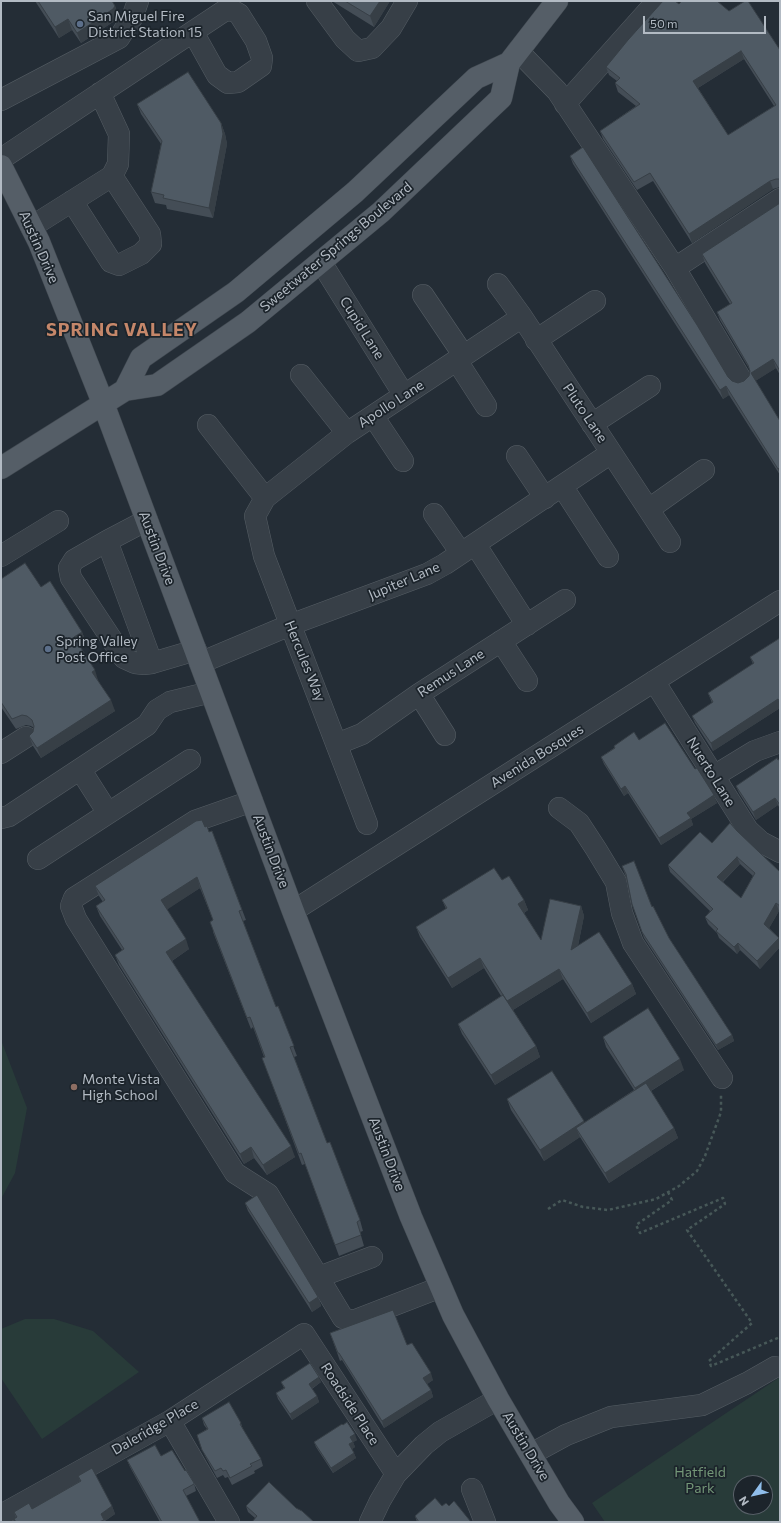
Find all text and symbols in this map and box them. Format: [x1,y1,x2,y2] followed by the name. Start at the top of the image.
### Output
[88,8,202,40] place label: San Miguel Fire District Station 15
[645,8,768,34] scale bar
[650,16,678,30] text: 50 m
[75,19,85,29] marker: San Miguel Fire District Station 15
[257,179,415,315] street label: Sweetwater Springs Boulevard
[16,208,62,286] street label: Austin Drive
[336,294,388,362] street label: Cupid Lane
[46,319,198,341] district label: SPRING VALLEY
[355,376,427,432] street label: Apollo Lane
[559,380,611,446] street label: Pluto Lane
[135,509,179,587] street label: Austin Drive
[366,558,442,604] street label: Jupiter Lane
[281,618,329,704] street label: Hercules Way
[56,633,138,666] place label: Spring Valley Post Office
[43,644,53,654] marker: Spring Valley Post Office
[414,645,488,701] street label: Remus Lane
[487,721,587,791] street label: Avenida Bosques
[683,734,739,810] street label: Nuerto Lane
[249,812,293,890] street label: Austin Drive
[82,1071,160,1104] place label: Monte Vista High School
[69,1082,79,1092] marker: Monte Vista High School
[365,1115,409,1193] street label: Austin Drive
[317,1360,383,1448] street label: Roadside Place
[109,1395,201,1459] street label: Daleridge Place
[499,1408,553,1484] street label: Austin Drive
[674,1464,726,1496] park label: Hatfield Park
[733,1475,773,1515] north arrow
[736,1494,751,1508] text: N

